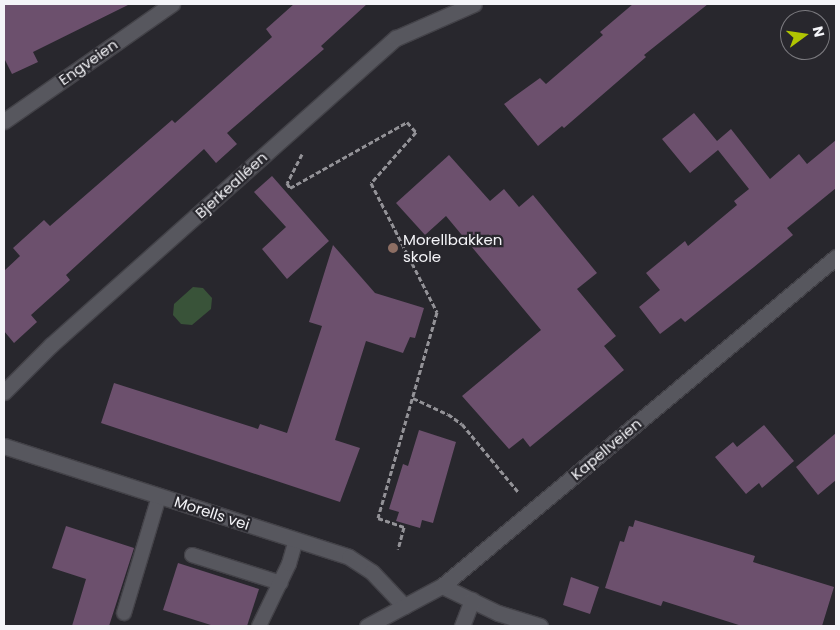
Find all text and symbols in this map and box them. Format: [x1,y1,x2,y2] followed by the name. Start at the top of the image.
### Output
[780,10,830,60] north arrow
[808,24,830,39] text: N
[55,35,121,89] street label: Engveien
[191,148,271,222] street label: Bjerkealléen
[403,230,502,265] place label: Morellbakken skole
[387,242,399,254] marker: Morellbakken skole
[567,414,645,484] street label: Kapellveien
[172,492,252,534] street label: Morells vei

